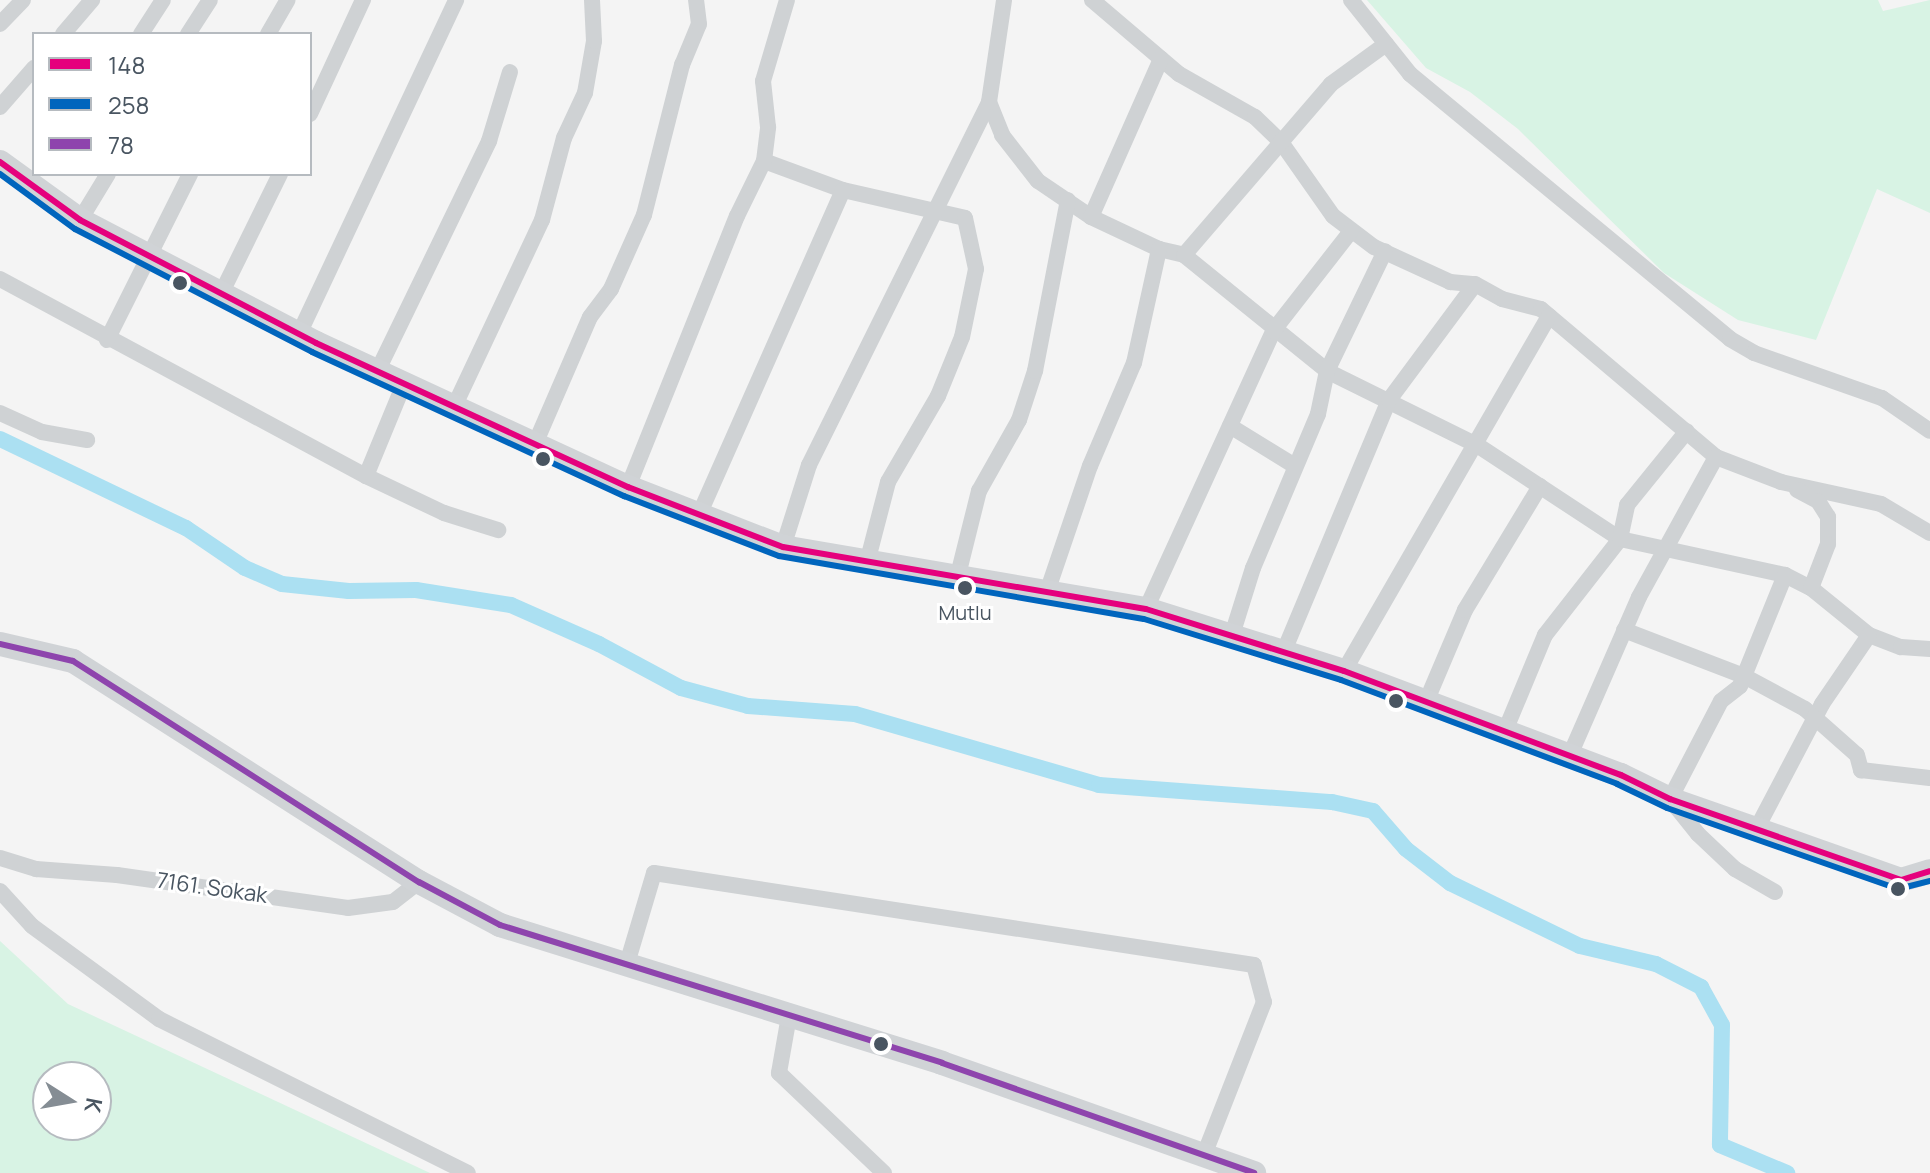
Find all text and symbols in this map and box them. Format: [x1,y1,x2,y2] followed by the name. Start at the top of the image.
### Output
[32,32,312,176] legend
[108,48,145,81] text: 148
[108,88,149,121] text: 258
[108,128,134,161] text: 78
[172,275,188,291] unlabelled marker
[535,451,551,467] unlabelled marker
[957,580,973,596] marker: Mutlu
[938,600,992,624] place label: Mutlu
[1388,693,1404,709] unlabelled marker
[155,867,269,909] street label: 7161. Sokak
[1890,881,1906,897] unlabelled marker
[873,1036,889,1052] unlabelled marker
[32,1061,112,1141] north arrow
[78,1095,110,1115] text: K

